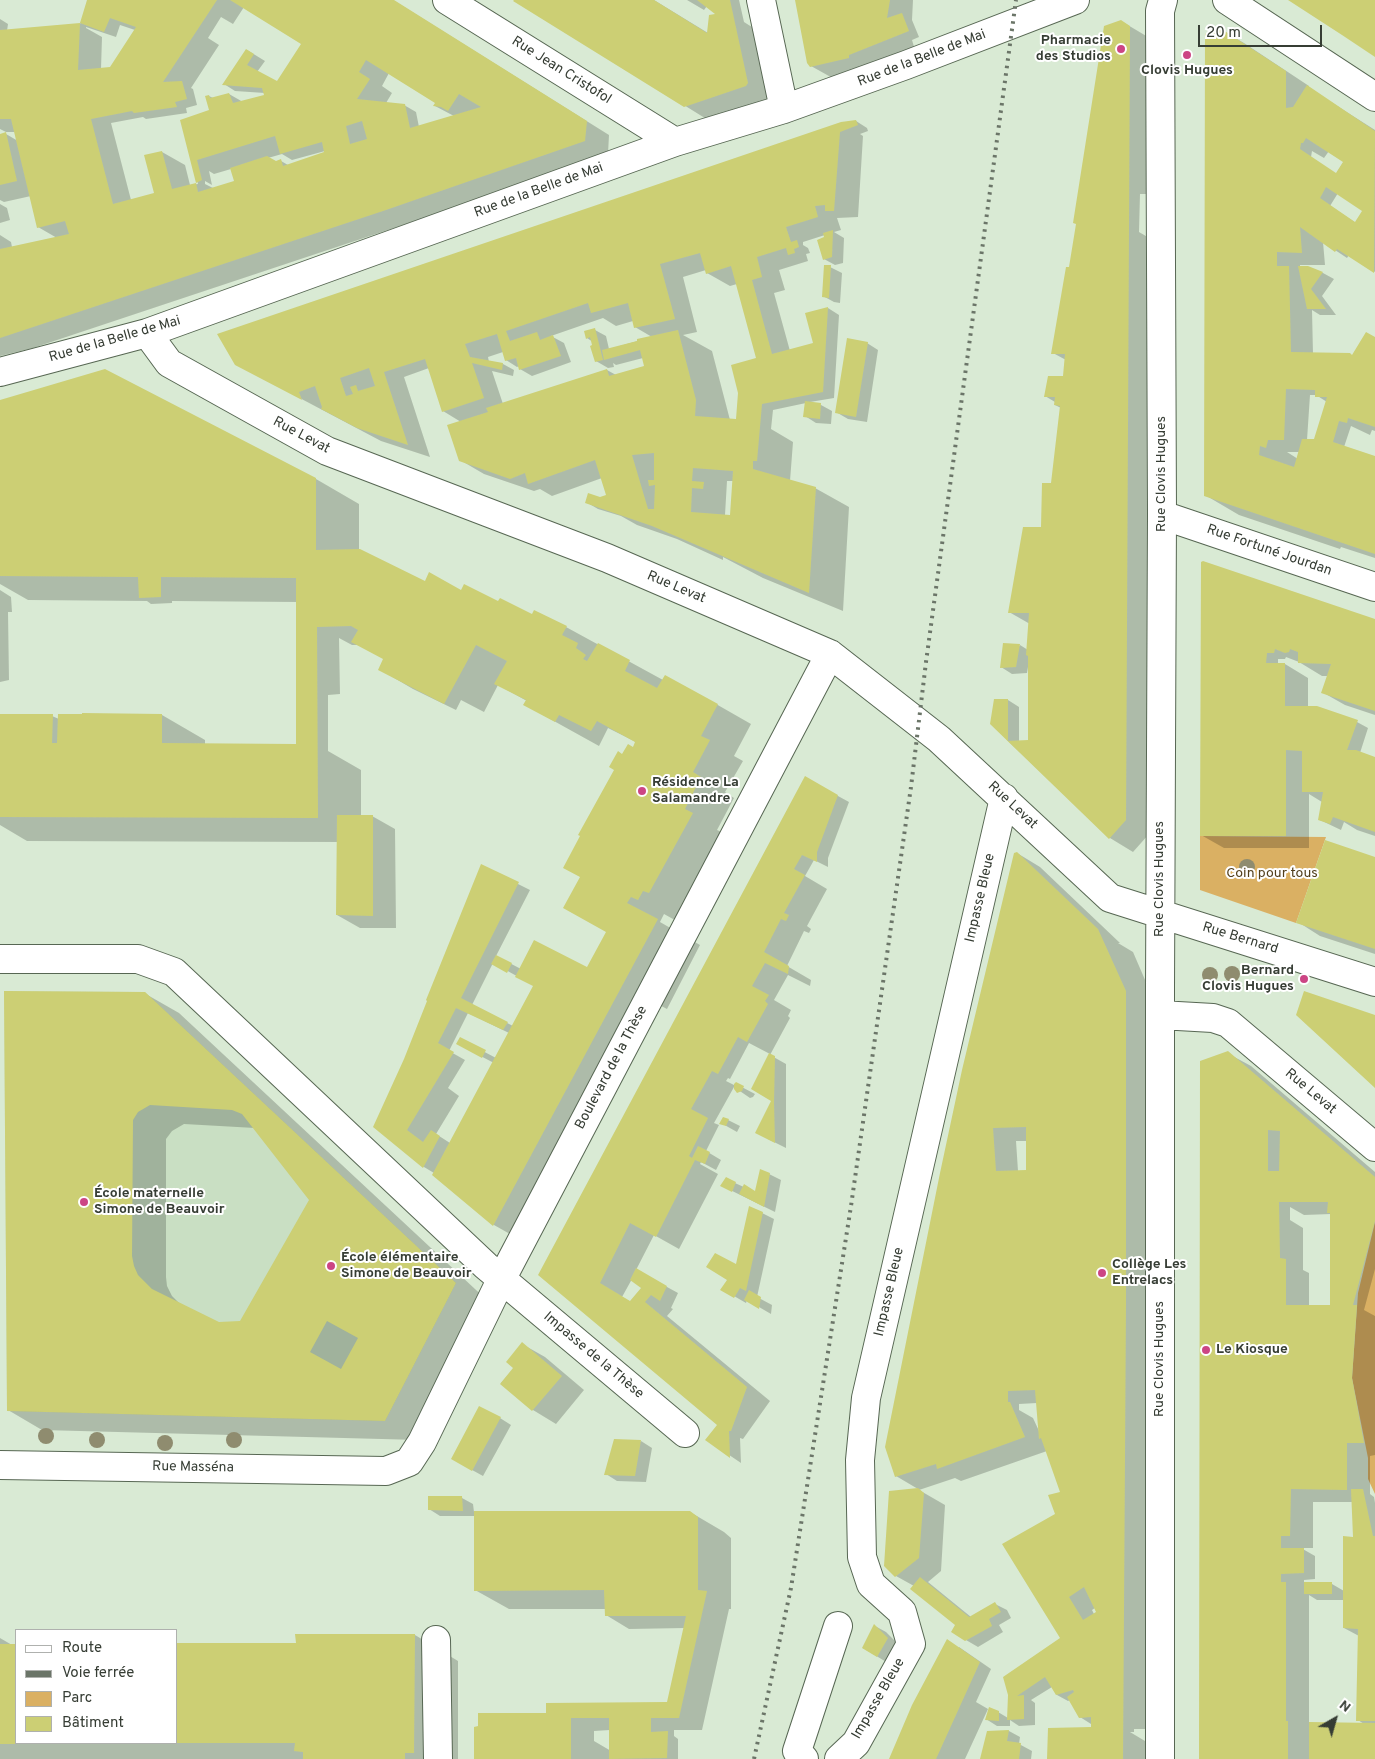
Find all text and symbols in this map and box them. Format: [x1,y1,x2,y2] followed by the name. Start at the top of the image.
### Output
[1200,15,1324,47] scale bar
[1206,24,1241,43] text: 20 m
[855,27,989,91] street label: Rue de la Belle de Mai
[1036,33,1111,65] place label: Pharmacie des Studios
[508,34,614,108] street label: Rue Jean Cristofol
[1115,43,1127,55] marker: Pharmacie des Studios
[1181,49,1193,61] marker: Clovis Hugues
[1141,63,1233,79] place label: Clovis Hugues
[472,160,606,222] street label: Rue de la Belle de Mai
[47,313,183,367] street label: Rue de la Belle de Mai
[270,414,332,458] street label: Rue Levat
[1154,416,1170,532] street label: Rue Clovis Hugues
[1204,522,1334,580] street label: Rue Fortuné Jourdan
[644,568,708,608] street label: Rue Levat
[652,775,739,808] place label: Résidence La Salamandre
[984,779,1040,833] street label: Rue Levat
[636,785,648,797] marker: Résidence La Salamandre
[1152,821,1168,937] street label: Rue Clovis Hugues
[963,852,999,944] street label: Impasse Bleue
[1226,866,1318,882] park label: Coin pour tous
[1200,919,1280,959] street label: Rue Bernard
[1202,963,1294,996] place label: Bernard Clovis Hugues
[1298,973,1310,985] marker: Bernard Clovis Hugues
[572,1003,652,1133] street label: Boulevard de la Thèse
[1281,1066,1339,1118] street label: Rue Levat
[94,1186,225,1218] place label: École maternelle Simone de Beauvoir
[78,1196,90,1208] marker: École maternelle Simone de Beauvoir
[872,1246,908,1338] street label: Impasse Bleue
[341,1250,472,1282] place label: École élémentaire Simone de Beauvoir
[1112,1257,1187,1290] place label: Collège Les Entrelacs
[325,1260,337,1272] marker: École élémentaire Simone de Beauvoir
[1096,1267,1108,1279] marker: Collège Les Entrelacs
[1152,1301,1168,1417] street label: Rue Clovis Hugues
[539,1309,647,1403] street label: Impasse de la Thèse
[1216,1342,1288,1358] place label: Le Kiosque
[1200,1344,1212,1356] marker: Le Kiosque
[152,1459,234,1477] street label: Rue Masséna
[15,1629,178,1744] legend
[62,1639,102,1658] text: Route
[849,1655,909,1743] street label: Impasse Bleue
[62,1664,134,1683] text: Voie ferrée
[62,1689,92,1708] text: Parc
[1310,1694,1360,1744] north arrow
[1335,1697,1354,1717] text: N
[62,1714,124,1733] text: Bâtiment

